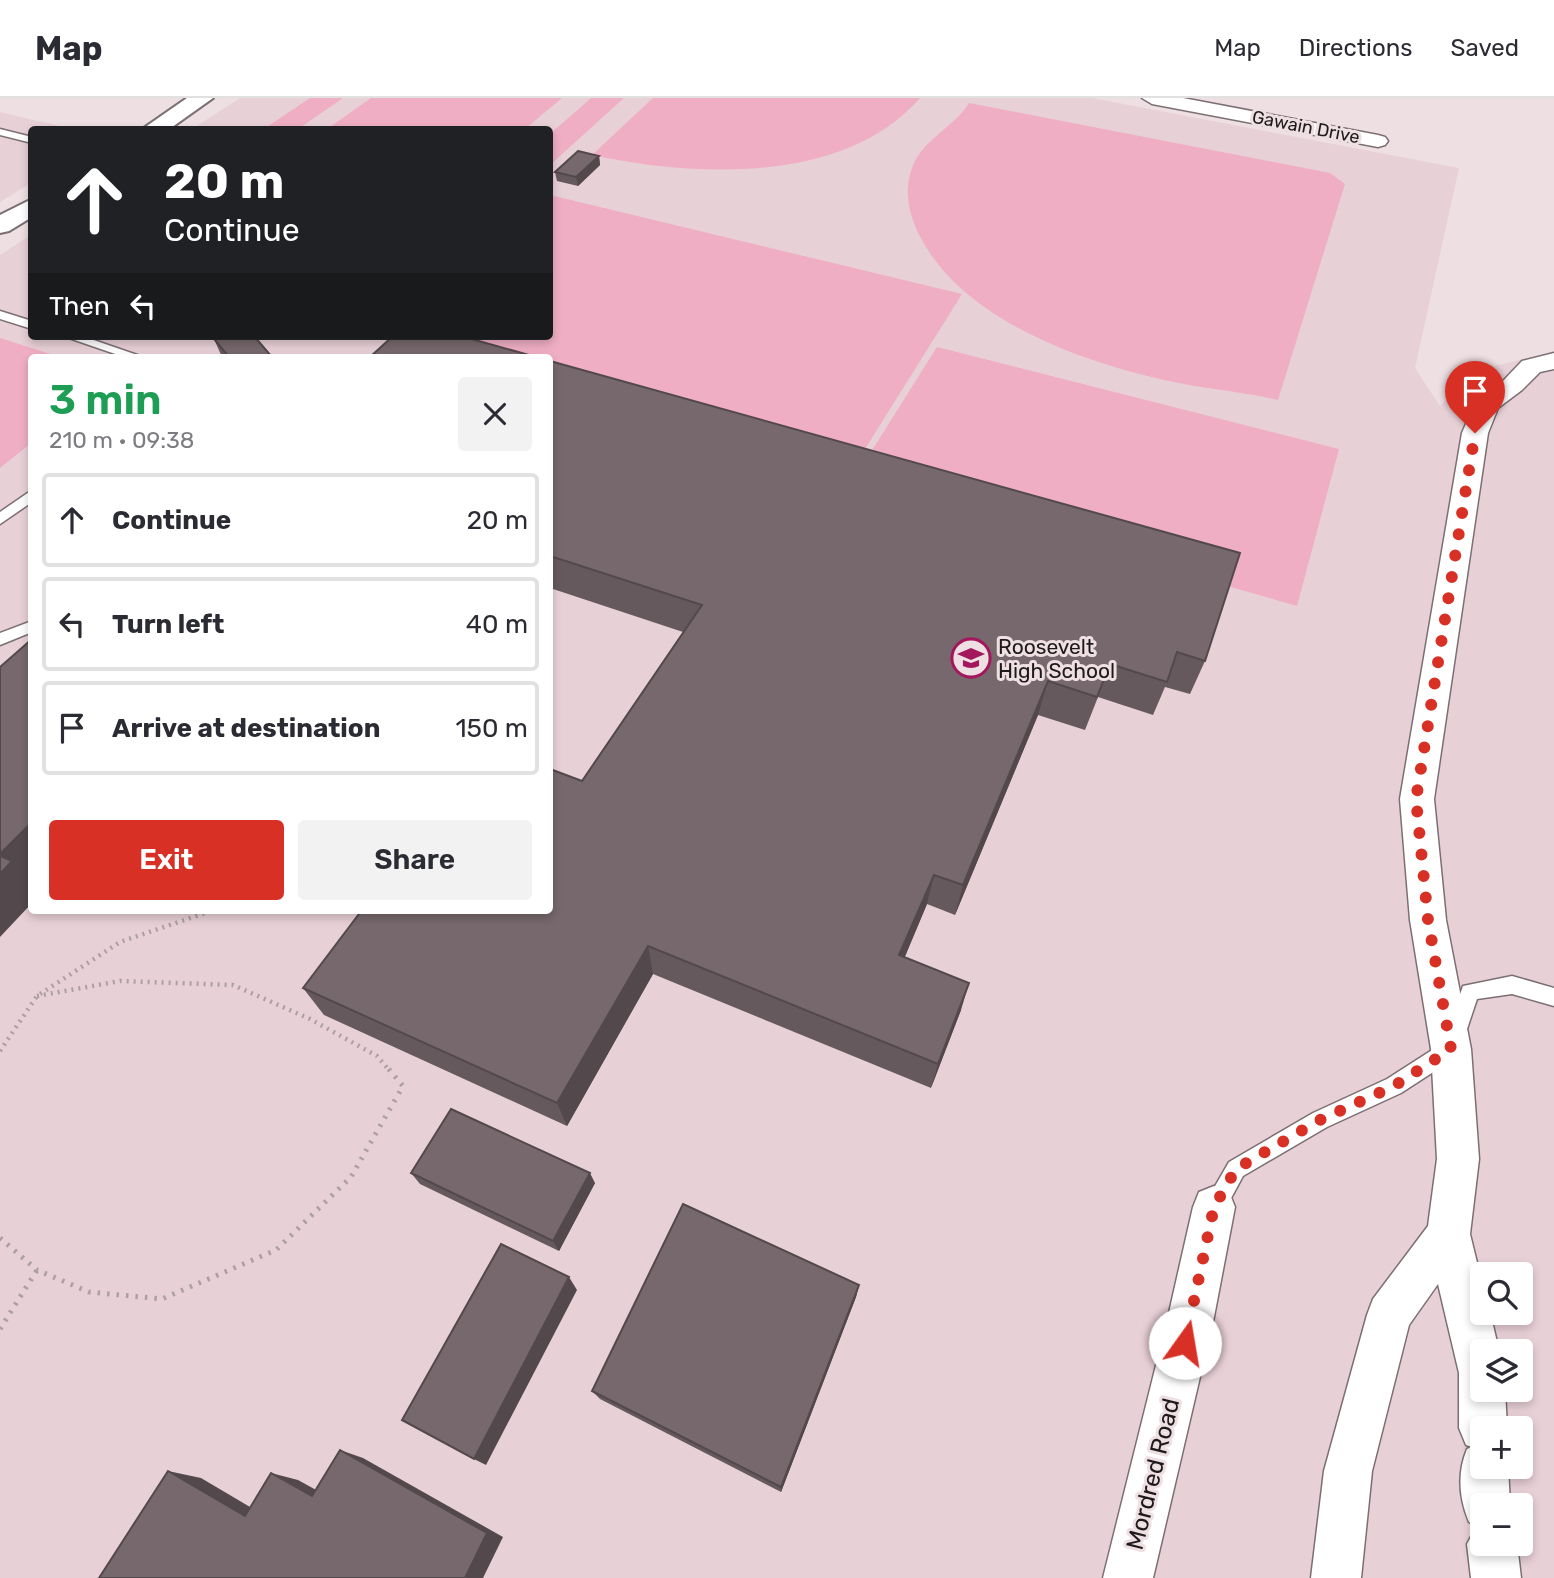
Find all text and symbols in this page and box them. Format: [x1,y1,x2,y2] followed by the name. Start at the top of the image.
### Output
[35,29,103,68] text: Map
[1214,34,1261,62] text: Map
[1299,34,1412,62] text: Directions
[1450,34,1519,62] text: Saved
[1250,106,1362,148] street label: Gawain Drive
[164,152,285,210] text: 20 m
[49,154,140,245] icon: ahead
[164,211,300,249] text: Continue
[124,287,162,325] icon: left
[49,291,110,322] text: Then
[1445,361,1505,433] pin
[1456,372,1494,410] icon: arrive
[49,375,162,425] text: 3 min
[458,377,532,451] button: close
[49,426,194,454] text: 210 m · 09:38
[53,501,91,539] icon: ahead
[112,505,231,536] text: Continue
[467,505,528,536] text: 20 m
[53,605,91,643] icon: left
[112,609,224,640] text: Turn left
[466,609,528,640] text: 40 m
[998,634,1115,683] place label: Roosevelt High School
[950,637,992,679] school or university icon: Roosevelt High School
[53,709,91,747] icon: arrive
[112,713,380,744] text: Arrive at destination
[455,713,528,744] text: 150 m
[49,820,284,900] button: Exit
[298,820,532,900] button: Share
[1470,1262,1533,1556] map controls
[1470,1262,1533,1325] button: search
[1148,1306,1222,1380] position arrow
[1470,1339,1533,1402] button: layers
[1121,1395,1185,1553] street label: Mordred Road
[1470,1416,1533,1479] button: +
[1470,1493,1533,1556] button: −

